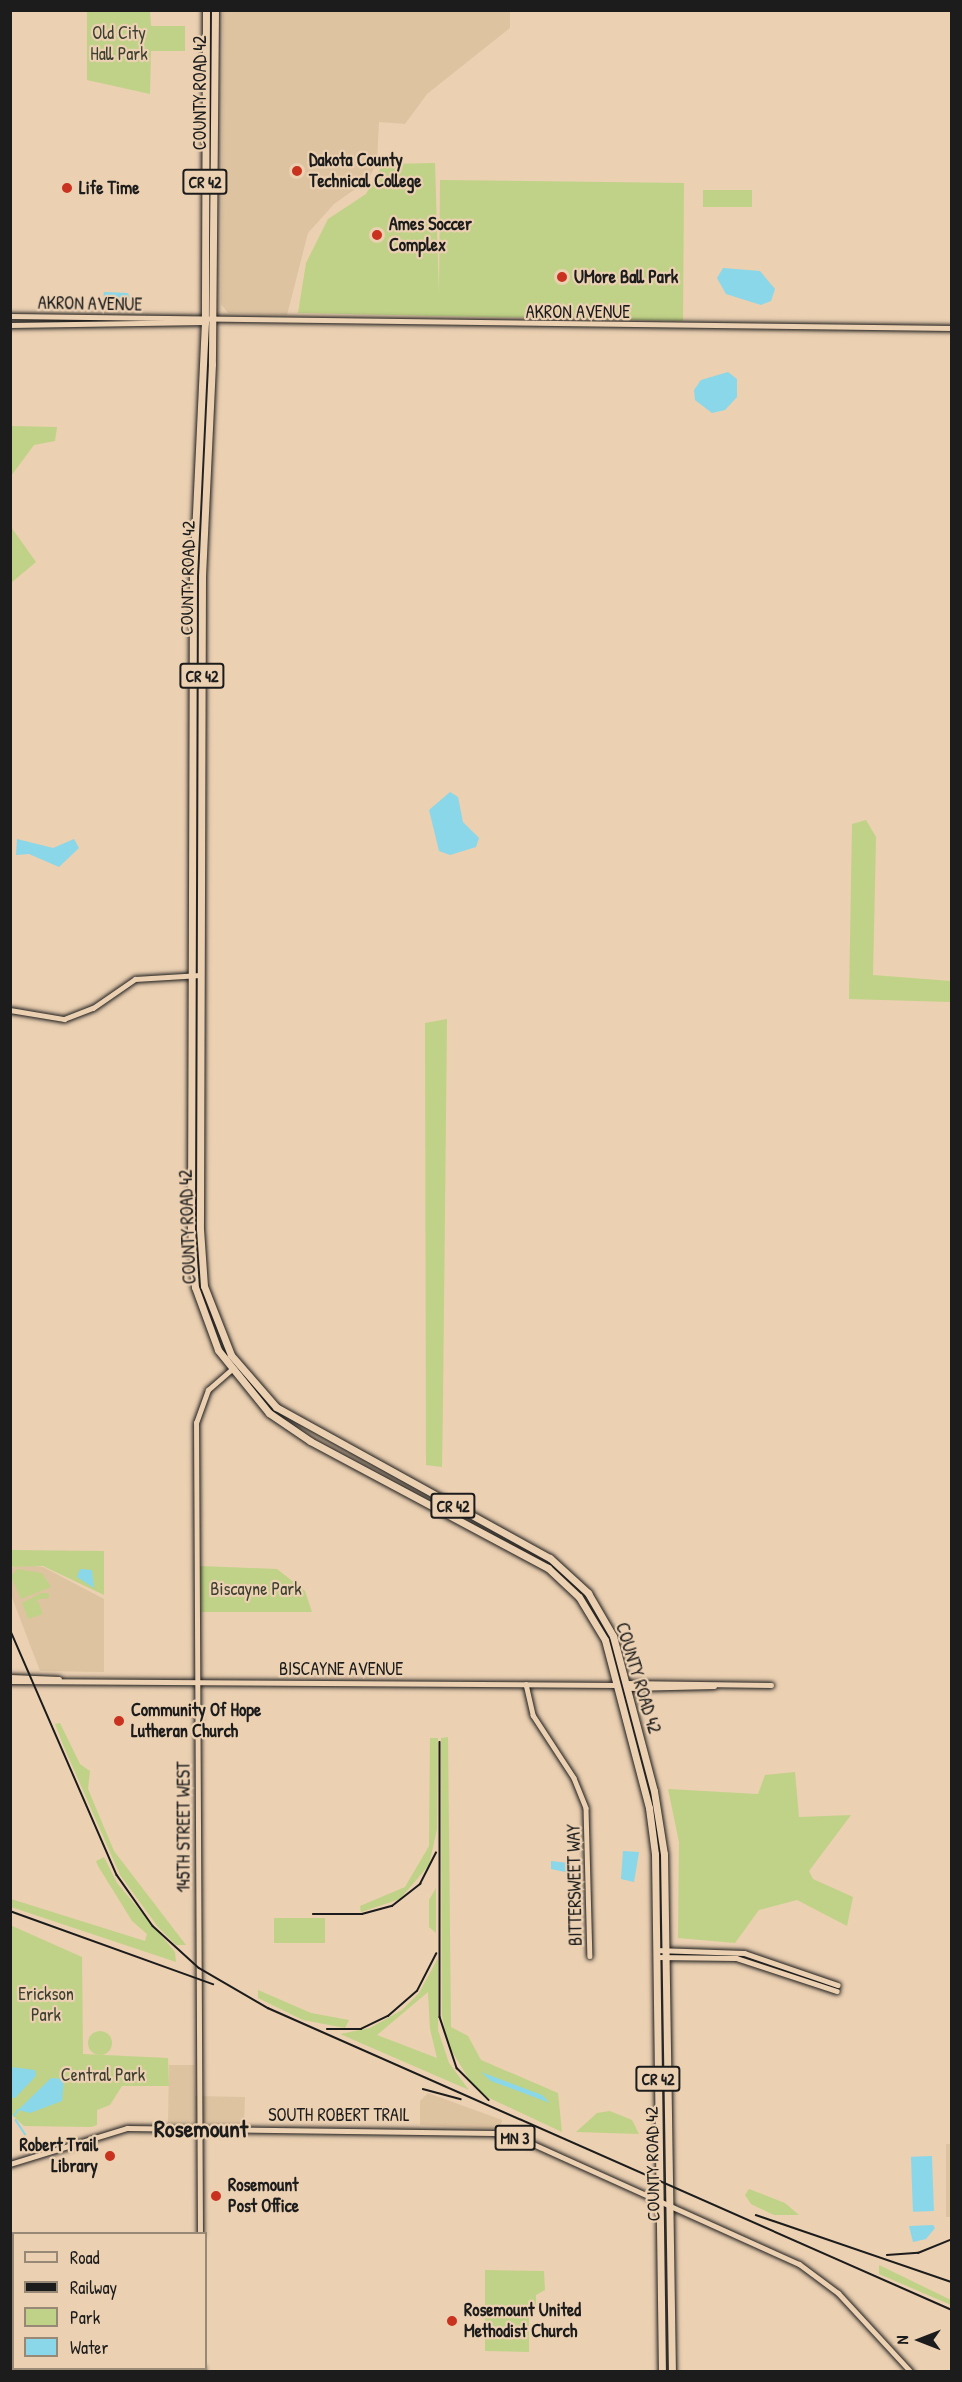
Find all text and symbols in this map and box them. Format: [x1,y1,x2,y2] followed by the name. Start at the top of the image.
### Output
[90,23,148,66] park label: Old City Hall Park
[189,36,211,150] street label: COUNTY ROAD 42
[309,150,421,192] place label: Dakota County Technical College
[290,164,304,178] marker: Dakota County Technical College
[181,169,229,195] road number: CR 42
[79,177,139,199] place label: Life Time
[60,181,74,195] marker: Life Time
[389,214,472,256] place label: Ames Soccer Complex
[370,228,384,242] marker: Ames Soccer Complex
[574,266,678,288] place label: UMore Ball Park
[555,270,569,284] marker: UMore Ball Park
[38,292,142,316] street label: AKRON AVENUE
[526,301,630,323] street label: AKRON AVENUE
[176,520,200,636] street label: COUNTY ROAD 42
[178,663,226,689] road number: CR 42
[175,1169,201,1285] street label: COUNTY ROAD 42
[429,1493,477,1519] road number: CR 42
[210,1578,302,1600] park label: Biscayne Park
[611,1620,665,1736] street label: COUNTY ROAD 42
[279,1658,403,1680] street label: BISCAYNE AVENUE
[131,1700,261,1742] place label: Community Of Hope Lutheran Church
[112,1714,126,1728] marker: Community Of Hope Lutheran Church
[173,1762,195,1892] street label: 145TH STREET WEST
[563,1824,587,1946] street label: BITTERSWEET WAY
[18,1984,74,2026] park label: Erickson Park
[61,2064,145,2086] park label: Central Park
[634,2066,682,2092] road number: CR 42
[268,2104,410,2126] street label: SOUTH ROBERT TRAIL
[641,2106,665,2222] street label: COUNTY ROAD 42
[154,2115,248,2143] district label: Rosemount
[494,2125,536,2151] road number: MN 3
[20,2135,98,2178] place label: Robert Trail Library
[103,2149,117,2163] marker: Robert Trail Library
[228,2175,299,2218] place label: Rosemount Post Office
[209,2189,223,2203] marker: Rosemount Post Office
[12,2232,207,2370] legend
[70,2245,100,2270] text: Road
[70,2275,117,2300] text: Railway
[464,2300,581,2342] place label: Rosemount United Methodist Church
[70,2305,100,2330] text: Park
[890,2310,950,2370] north arrow
[445,2314,459,2328] marker: Rosemount United Methodist Church
[70,2335,108,2360] text: Water
[891,2336,913,2344] text: N

